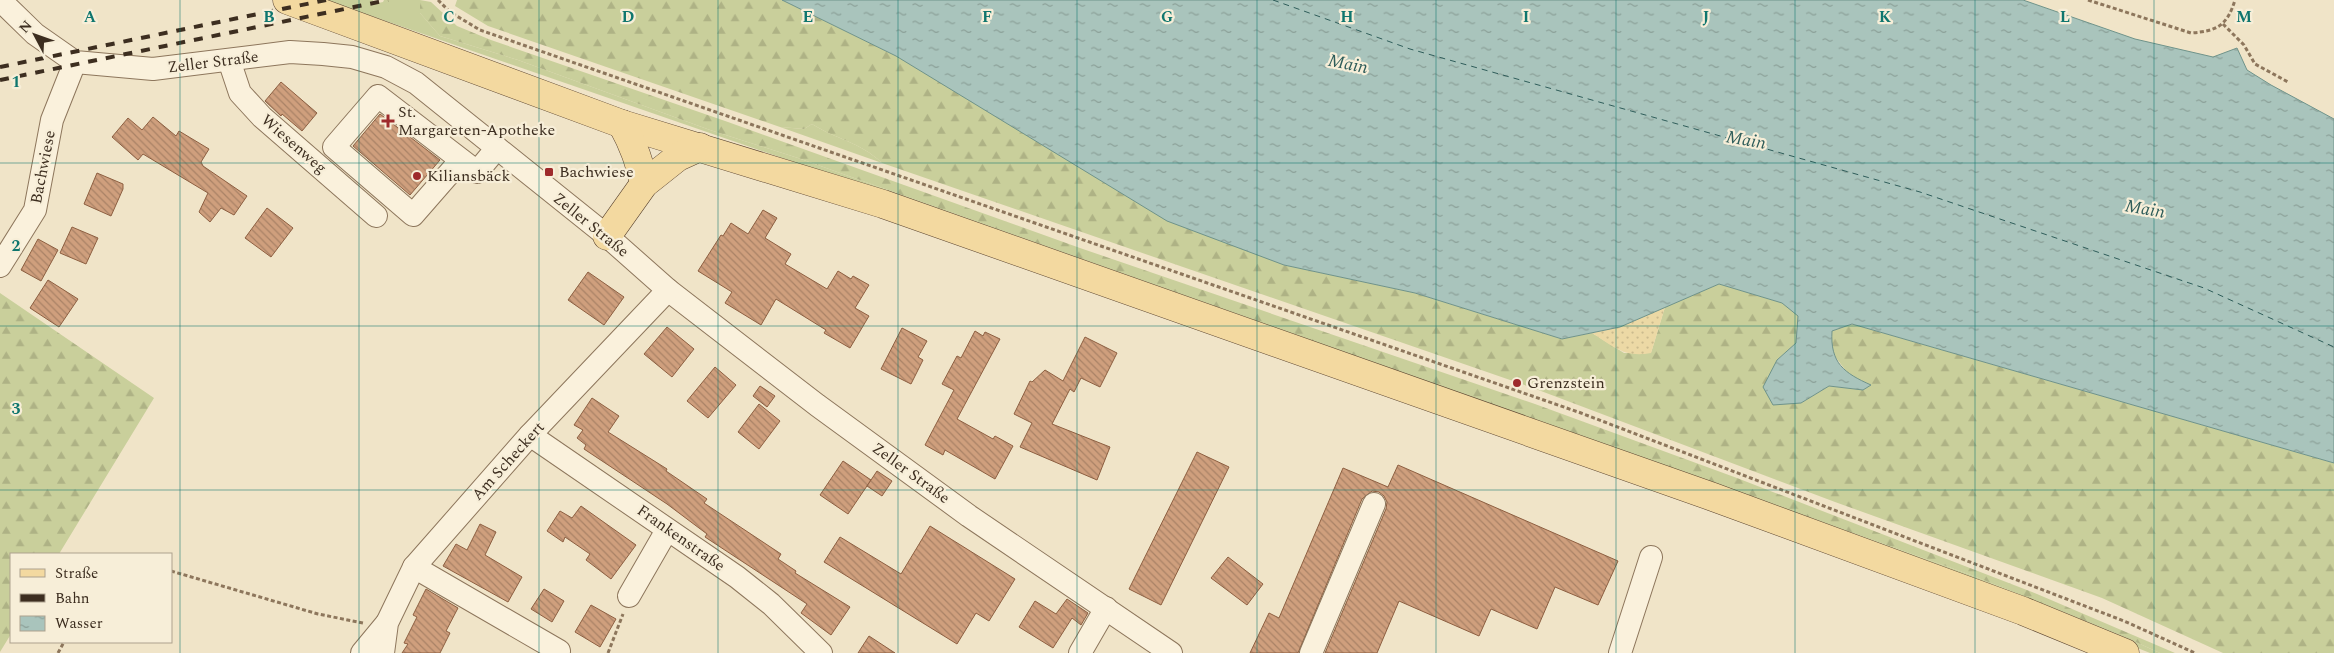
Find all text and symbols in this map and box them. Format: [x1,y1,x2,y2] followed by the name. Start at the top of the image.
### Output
[84,5,97,29] text: A
[263,5,275,29] text: B
[443,5,455,29] text: C
[622,5,635,29] text: D
[803,5,813,29] text: E
[982,5,992,29] text: F
[1161,5,1173,29] text: G
[1340,5,1354,29] text: H
[1523,5,1529,29] text: I
[1703,5,1710,29] text: J
[1879,5,1892,29] text: K
[2060,5,2070,29] text: L
[2236,5,2252,29] text: M
[10,10,60,60] north arrow
[14,16,37,38] text: N
[166,45,260,79] street label: Zeller Straße
[1326,47,1371,81] water label: Main
[12,70,20,94] text: 1
[398,100,555,142] place label: St. Margareten-Apotheke
[256,108,332,180] street label: Wiesenweg
[382,115,394,127] marker: St. Margareten-Apotheke
[1724,123,1769,157] water label: Main
[24,128,62,206] street label: Bachwiese
[559,160,634,184] place label: Bachwiese
[427,164,510,188] place label: Kiliansbäck
[543,166,555,178] marker: Bachwiese
[411,170,423,182] marker: Kiliansbäck
[548,187,634,263] street label: Zeller Straße
[2123,192,2168,226] water label: Main
[12,234,21,258] text: 2
[1527,371,1605,395] place label: Grenzstein
[1511,377,1523,389] marker: Grenzstein
[12,397,21,421] text: 3
[466,416,550,506] street label: Am Scheckert
[867,436,955,510] street label: Zeller Straße
[632,499,730,577] street label: Frankenstraße
[10,553,172,643] legend
[55,562,98,585] text: Straße
[55,587,90,610] text: Bahn
[55,612,103,635] text: Wasser

